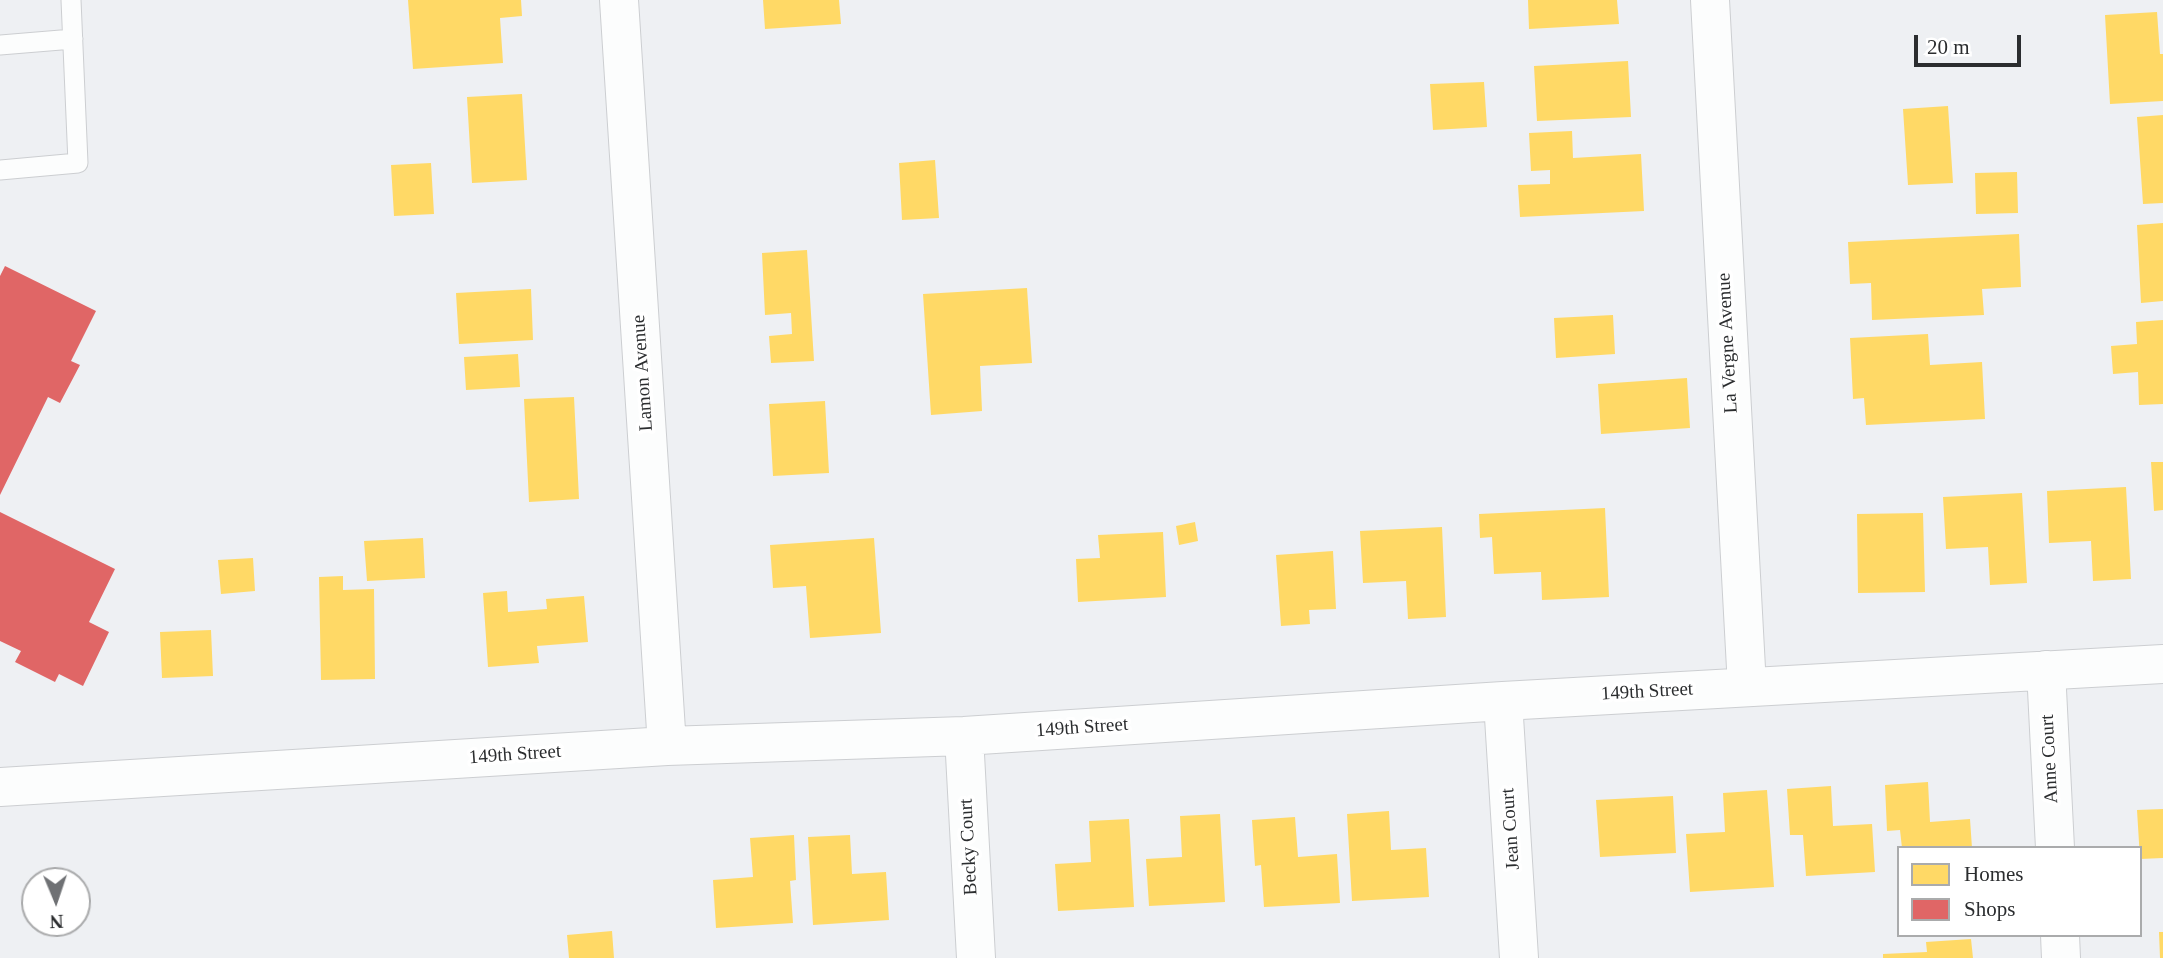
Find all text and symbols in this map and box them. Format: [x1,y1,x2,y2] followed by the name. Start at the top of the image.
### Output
[1918,21,2025,65] scale bar
[1927,35,1970,59] text: 20 m
[1713,272,1743,414] street label: La Vergne Avenue
[628,314,658,432] street label: Lamon Avenue
[1600,678,1694,706] street label: 149th Street
[1035,713,1129,743] street label: 149th Street
[2036,714,2064,804] street label: Anne Court
[468,740,562,770] street label: 149th Street
[1497,787,1525,871] street label: Jean Court
[955,798,983,896] street label: Becky Court
[1897,846,2142,937] legend
[1964,862,2024,886] text: Homes
[21,867,91,937] north arrow
[1964,897,2015,921] text: Shops
[49,911,64,932] text: N

